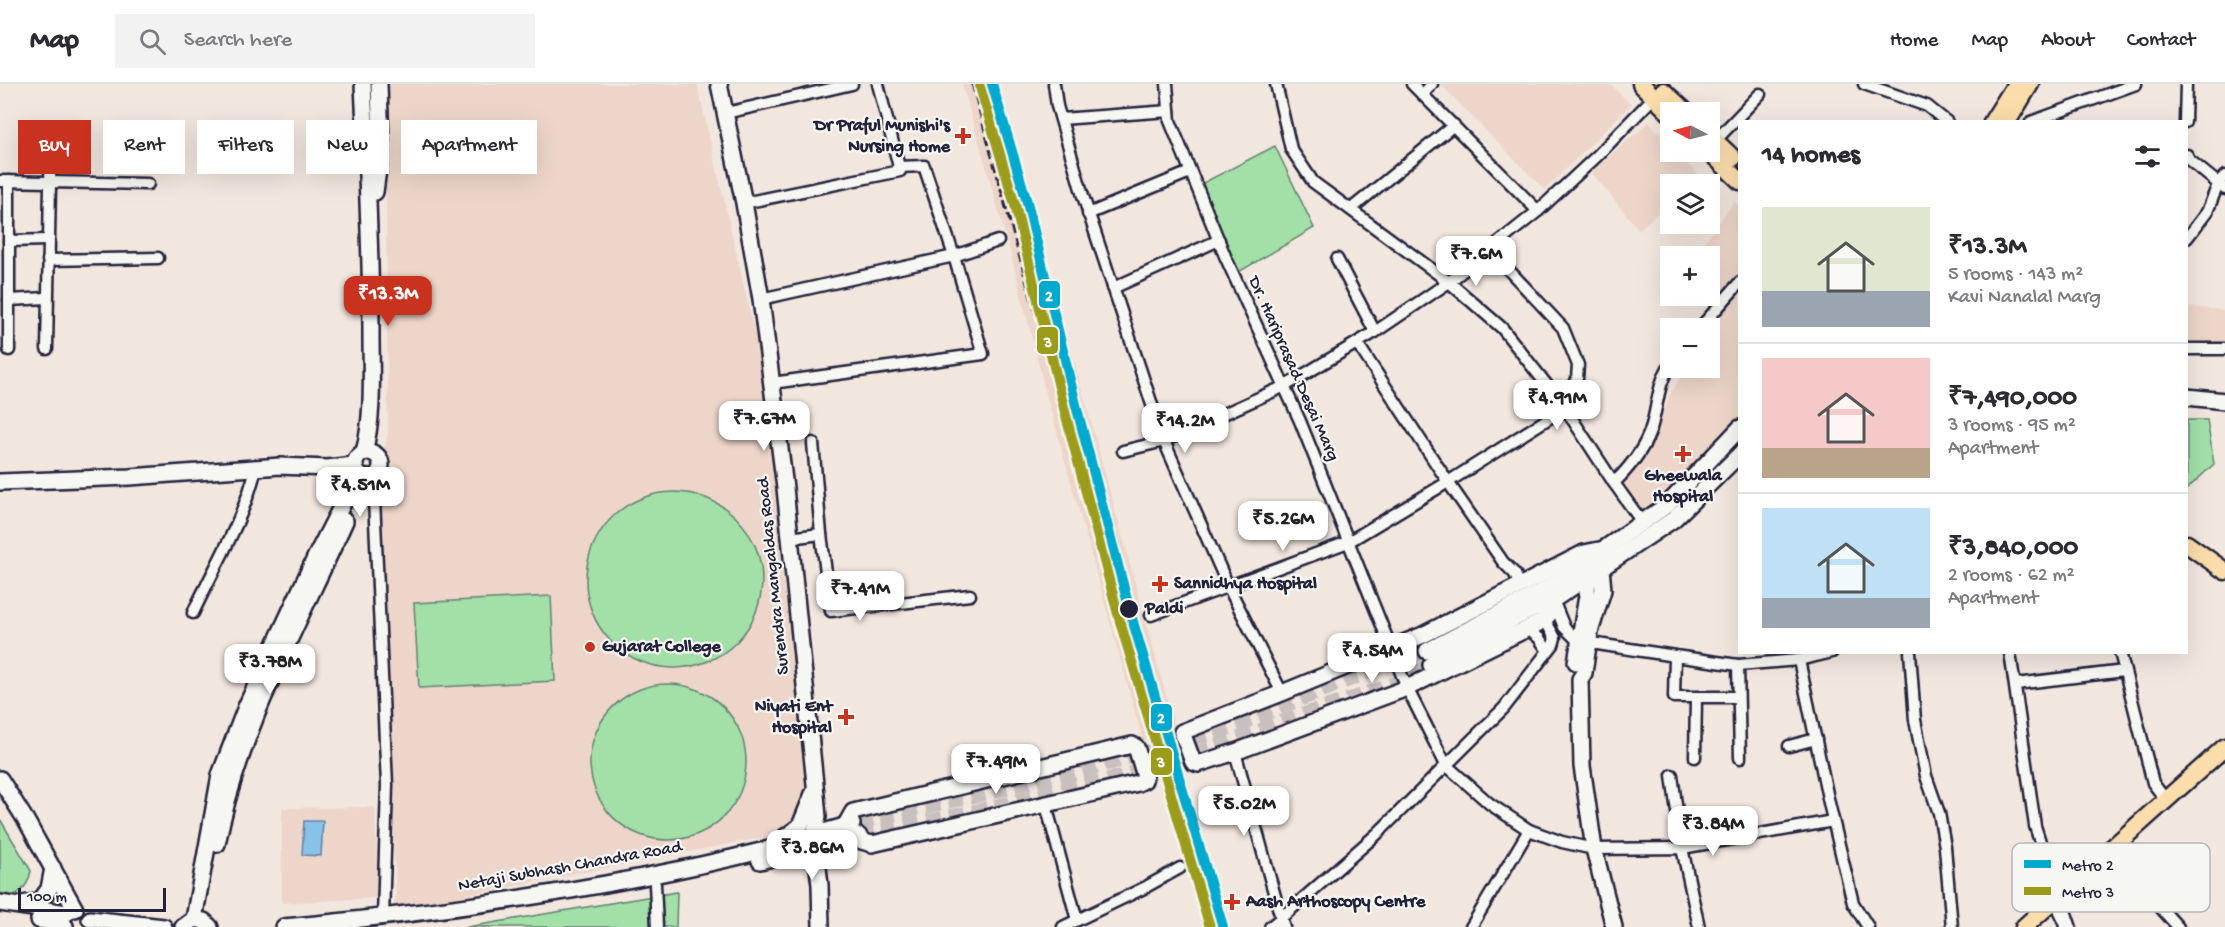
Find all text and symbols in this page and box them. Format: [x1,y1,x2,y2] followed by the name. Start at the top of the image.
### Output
[115,14,535,68] search box
[30,25,79,58] text: Map
[136,25,169,58] icon: search
[184,28,292,54] text: Search here
[1890,29,1938,54] text: Home
[1971,29,2008,54] text: Map
[2041,29,2094,54] text: About
[2127,29,2195,54] text: Contact
[1660,102,1720,162] north arrow
[1660,102,1720,378] map controls
[812,116,951,158] place label: Dr Praful Munishi's Nursing Home
[18,120,91,174] chip: Buy
[103,120,185,174] chip: Rent
[197,120,294,174] chip: Filters
[306,120,389,174] chip: New
[401,120,537,174] chip: Apartment
[954,127,972,145] marker: Dr Praful Munishi's Nursing Home
[2131,140,2164,173] icon: filters
[1762,141,1860,172] text: 14 homes
[1660,174,1720,234] button: layers
[1810,231,1882,303] icon: home
[1948,233,2027,264] text: ₹13.3M
[1434,236,1518,287] pin: ₹7.6M
[1450,244,1502,267] text: ₹7.6M
[1660,246,1720,306] button: +
[1948,264,2083,287] text: 5 rooms · 143 m²
[1242,272,1343,465] street label: Dr. Hariprasad Desai Marg
[339,276,437,327] pin: ₹13.3M
[1038,280,1061,309] line badge: 2
[358,284,418,307] text: ₹13.3M
[1948,287,2101,310] text: Kavi Nanalal Marg
[1045,289,1053,308] text: 2
[1660,318,1720,378] button: −
[1036,326,1059,355] line badge: 3
[1043,335,1052,354] text: 3
[1508,380,1606,431] pin: ₹4.91M
[1810,382,1882,454] icon: home
[1948,384,2077,415] text: ₹7,490,000
[1527,388,1587,411] text: ₹4.91M
[715,401,813,452] pin: ₹7.67M
[1136,403,1234,454] pin: ₹14.2M
[733,409,795,432] text: ₹7.67M
[1156,411,1214,434] text: ₹14.2M
[1948,415,2076,438] text: 3 rooms · 95 m²
[1948,438,2038,461] text: Apartment
[1674,445,1692,463] marker: Gheewala Hospital
[1644,466,1723,508] place label: Gheewala Hospital
[311,467,409,518] pin: ₹4.51M
[330,475,390,498] text: ₹4.51M
[753,475,795,676] street label: Surendra Mangaldas Road
[1234,501,1332,552] pin: ₹5.26M
[1252,509,1314,532] text: ₹5.26M
[1810,532,1882,604] icon: home
[1948,534,2078,565] text: ₹3,840,000
[1948,565,2075,588] text: 2 rooms · 62 m²
[811,571,909,622] pin: ₹7.41M
[1174,574,1317,595] place label: Sannidhya Hospital
[1151,575,1169,593] marker: Sannidhya Hospital
[830,579,890,602] text: ₹7.41M
[1948,588,2038,611] text: Apartment
[1118,598,1140,620] marker: Paldi
[1144,599,1183,620] place label: Paldi
[1323,633,1421,684] pin: ₹4.54M
[602,637,722,658] place label: Gujarat College
[583,640,597,654] marker: Gujarat College
[1341,641,1403,664] text: ₹4.54M
[221,644,319,695] pin: ₹3.78M
[238,652,302,675] text: ₹3.78M
[755,697,834,739] place label: Niyati Ent Hospital
[1150,703,1173,732] line badge: 2
[837,708,855,726] marker: Niyati Ent Hospital
[1157,711,1165,730] text: 2
[947,744,1045,795] pin: ₹7.49M
[1150,747,1173,776] line badge: 3
[965,752,1027,775] text: ₹7.49M
[1156,755,1165,774] text: 3
[1195,786,1293,837] pin: ₹5.02M
[1212,794,1276,817] text: ₹5.02M
[1664,806,1762,857] pin: ₹3.84M
[1682,814,1744,837] text: ₹3.84M
[763,830,861,881] pin: ₹3.86M
[457,837,685,897] street label: Netaji Subhash Chandra Road
[780,838,844,861] text: ₹3.86M
[2012,843,2210,912] legend
[2062,858,2114,877] text: Metro 2
[18,885,166,912] scale bar
[2062,885,2114,904] text: Metro 3
[27,889,67,908] text: 100 m
[1245,892,1426,913] place label: Aash Arthoscopy Centre
[1223,893,1241,911] marker: Aash Arthoscopy Centre

